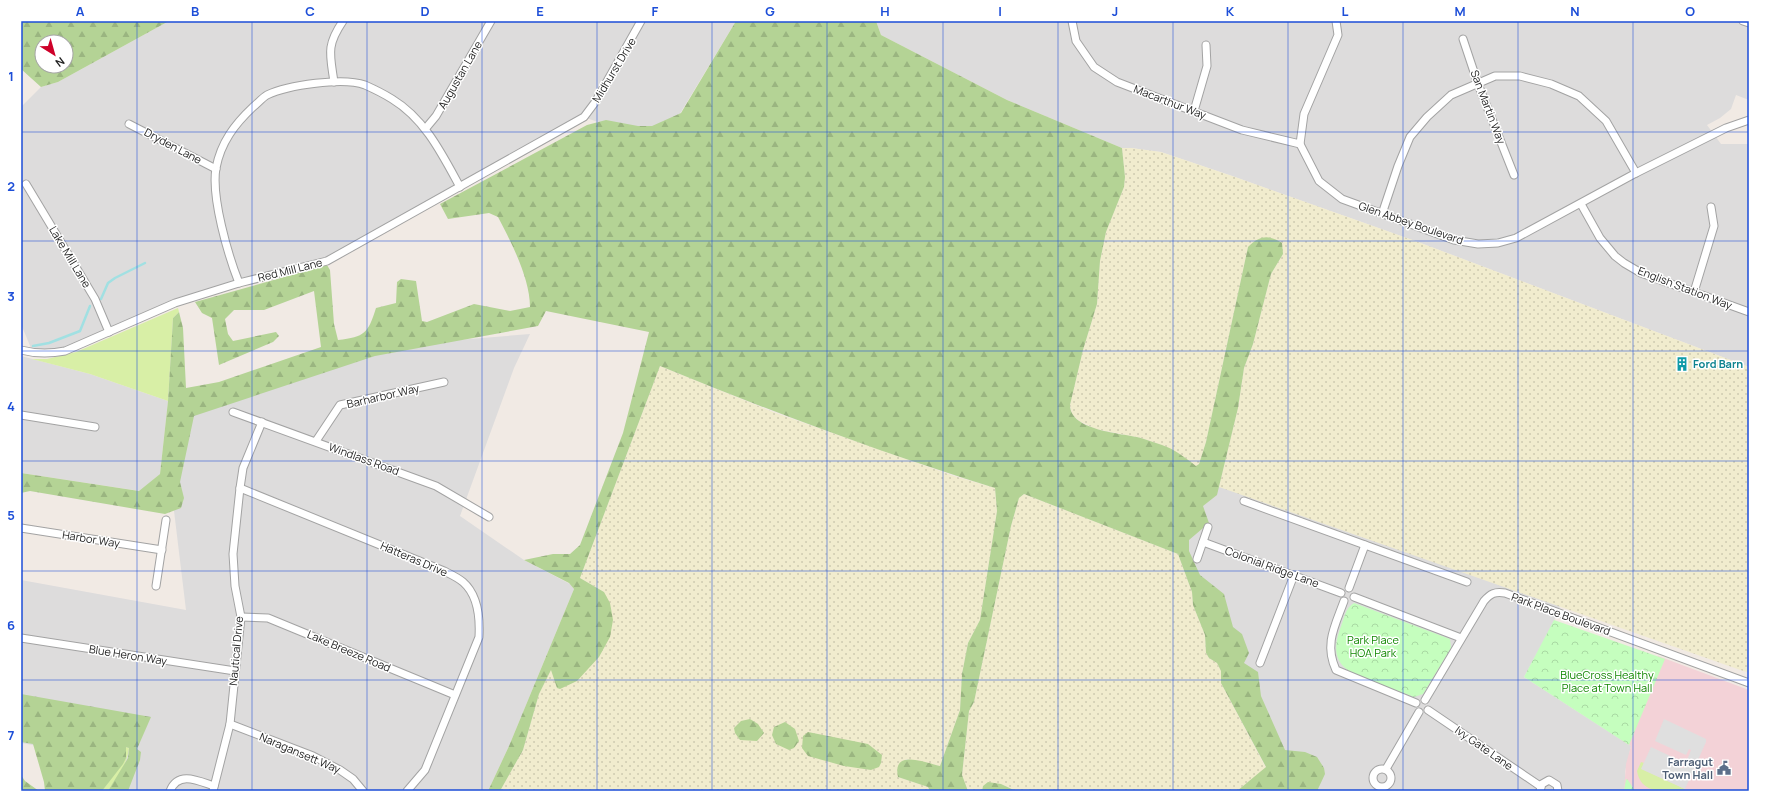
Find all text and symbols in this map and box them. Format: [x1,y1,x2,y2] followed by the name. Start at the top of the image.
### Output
[76,2,85,20] text: A
[191,2,199,20] text: B
[305,2,315,20] text: C
[420,2,430,20] text: D
[536,2,544,20] text: E
[652,2,659,20] text: F
[765,2,775,20] text: G
[880,2,890,20] text: H
[998,2,1002,20] text: I
[1112,2,1118,20] text: J
[1226,2,1235,20] text: K
[1342,2,1349,20] text: L
[1454,2,1466,20] text: M
[1570,2,1580,20] text: N
[1685,2,1695,20] text: O
[34,34,74,74] north arrow
[588,34,639,105] street label: Midhurst Drive
[434,38,485,112] street label: Augustan Lane
[53,54,68,71] text: N
[8,67,14,85] text: 1
[1467,68,1510,146] street label: San Martin Way
[1132,81,1209,122] street label: Macarthur Way
[142,124,205,167] street label: Dryden Lane
[7,177,15,195] text: 2
[1357,198,1466,248] street label: Glen Abbey Boulevard
[46,223,95,291] street label: Lake Mill Lane
[256,254,324,285] street label: Red Mill Lane
[1636,263,1735,312] street label: English Station Way
[7,287,15,305] text: 3
[1674,356,1690,372] building icon: Ford Barn
[1693,356,1743,371] place label: Ford Barn
[345,380,421,411] street label: Barharbor Way
[7,397,15,415] text: 4
[327,439,402,478] street label: Windlass Road
[7,506,15,524] text: 5
[61,527,121,550] street label: Harbor Way
[378,538,451,580] street label: Hatteras Drive
[1223,543,1322,591] street label: Colonial Ridge Lane
[1510,589,1613,638] street label: Park Place Boulevard
[225,615,246,686] street label: Nautical Drive
[7,616,15,634] text: 6
[305,626,393,675] street label: Lake Breeze Road
[1347,632,1399,660] park label: Park Place HOA Park
[88,641,168,668] street label: Blue Heron Way
[1560,667,1654,695] park label: BlueCross Healthy Place at Town Hall
[1452,722,1517,773] street label: Ivy Gate Lane
[8,726,15,744] text: 7
[257,729,343,776] street label: Naragansett Way
[1662,754,1713,782] place label: Farragut Town Hall
[1716,760,1732,776] public building icon: Farragut Town Hall

